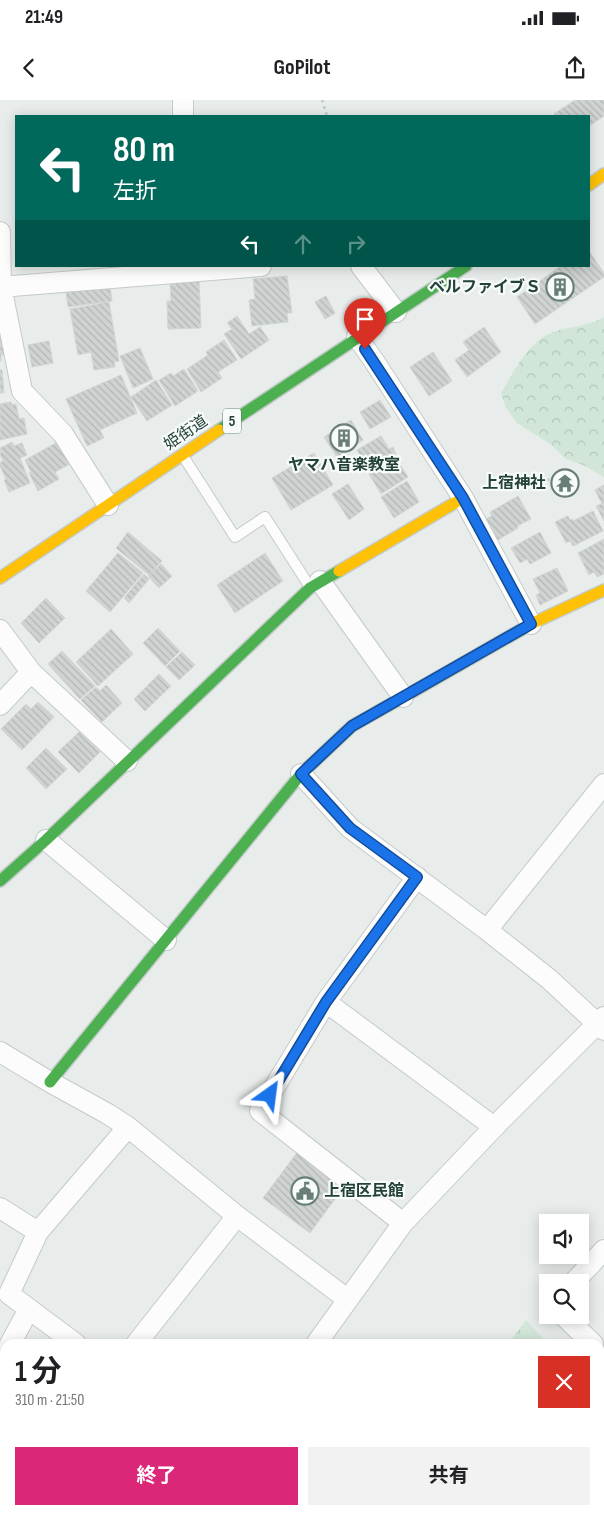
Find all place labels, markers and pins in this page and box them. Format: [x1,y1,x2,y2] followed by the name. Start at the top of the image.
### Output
[545,272,575,302] building icon: ベルファイブＳ
[429,278,541,297] place label: ベルファイブＳ
[344,298,386,349] pin
[329,423,359,453] building icon: ヤマハ音楽教室
[288,456,400,475] place label: ヤマハ音楽教室
[550,468,580,498] temple icon: 上宿神社
[482,473,546,493] place label: 上宿神社
[290,1176,320,1206] public building icon: 上宿区民館
[324,1182,404,1201] place label: 上宿区民館

